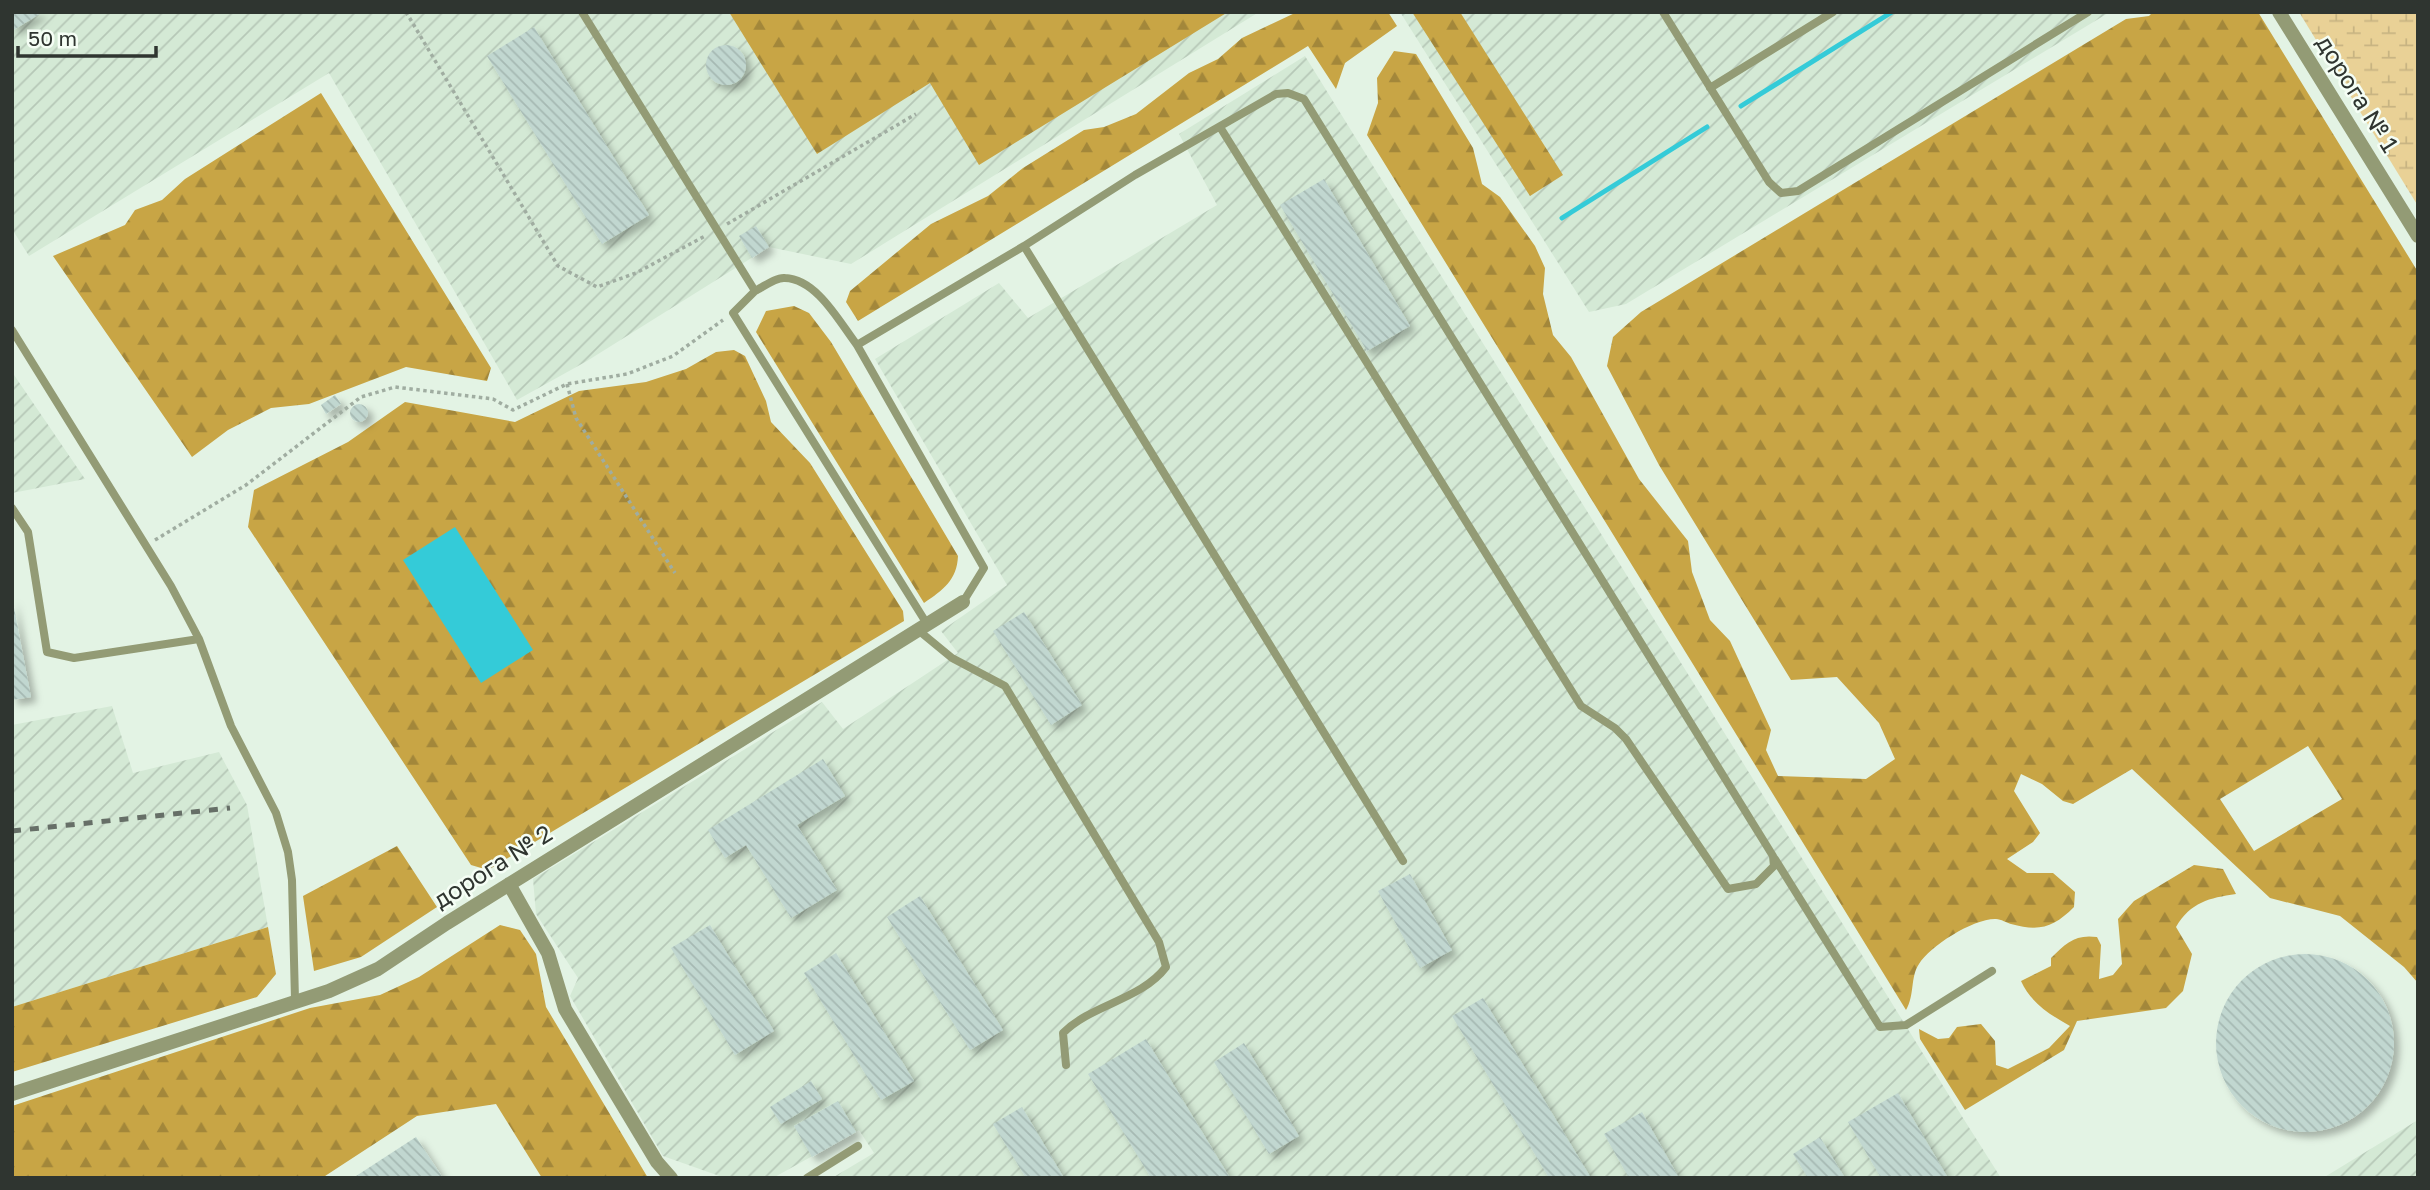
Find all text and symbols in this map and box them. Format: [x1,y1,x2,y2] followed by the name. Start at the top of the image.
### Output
[18,14,156,58] scale bar
[28,25,77,51] text: 50 m
[2311,29,2406,157] street label: дорога № 1
[428,818,557,914] street label: дорога № 2

